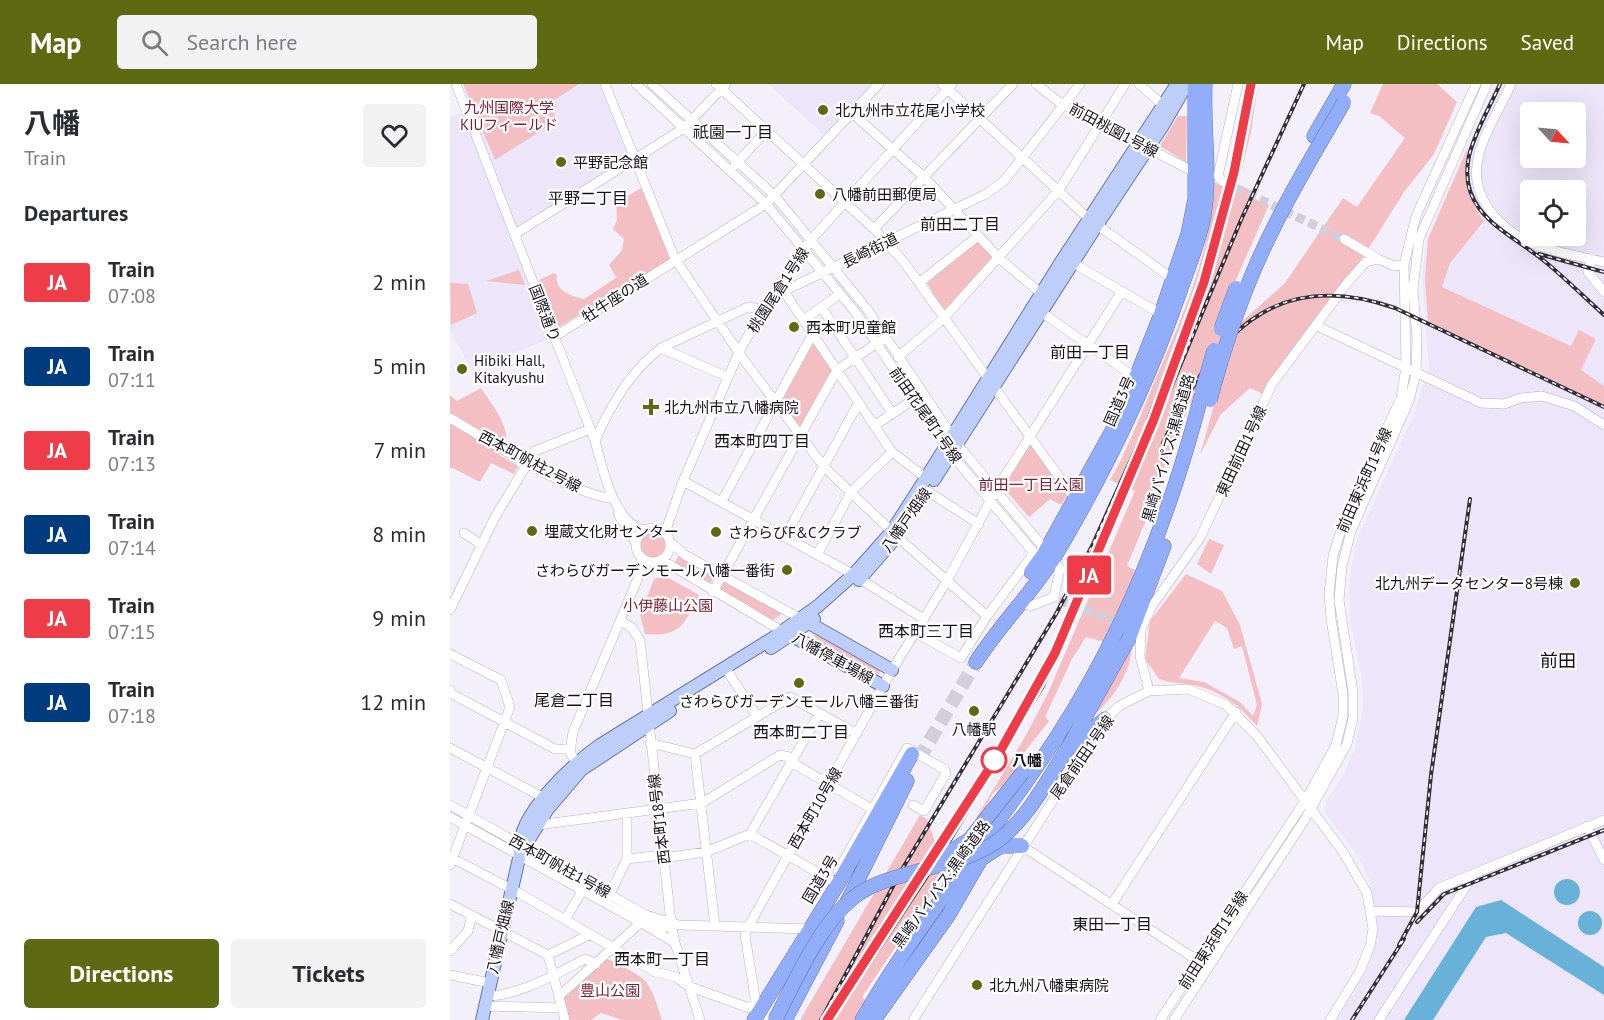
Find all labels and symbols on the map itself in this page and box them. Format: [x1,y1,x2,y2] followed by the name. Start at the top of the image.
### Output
[460,98,558,134] park label: 九州国際大学 KIUフィールド
[1066,99,1162,161] street label: 前田桃園1号線
[835,101,985,120] place label: 北九州市立花尾小学校
[1520,102,1586,168] north arrow
[816,103,830,117] marker: 北九州市立花尾小学校
[693,122,773,142] district label: 祇園一丁目
[573,153,648,172] place label: 平野記念館
[554,155,568,169] marker: 平野記念館
[832,185,937,204] place label: 八幡前田郵便局
[813,187,827,201] marker: 八幡前田郵便局
[548,188,628,208] district label: 平野二丁目
[920,214,1000,234] district label: 前田二丁目
[839,228,901,272] street label: 長崎街道
[743,244,813,336] street label: 桃園尾倉1号線
[578,270,652,326] street label: 牡牛座の道
[525,282,565,344] street label: 国際通り
[806,318,896,337] place label: 西本町児童館
[787,320,801,334] marker: 西本町児童館
[1050,342,1130,362] district label: 前田一丁目
[474,351,545,387] place label: Hibiki Hall, Kitakyushu
[455,362,469,376] marker: Hibiki Hall, Kitakyushu
[886,363,966,467] street label: 前田花尾町1号線
[1138,372,1198,524] street label: 黒崎バイパス;黒崎道路
[1100,373,1138,429] street label: 国道3号
[642,398,660,416] marker: 北九州市立八幡病院
[664,398,799,417] place label: 北九州市立八幡病院
[1212,402,1270,500] street label: 東田前田1号線
[1332,424,1396,536] street label: 前田東浜町1号線
[476,426,584,496] street label: 西本町帆柱2号線
[714,431,810,451] district label: 西本町四丁目
[978,475,1084,494] park label: 前田一丁目公園
[877,484,935,556] street label: 八幡戸畑線
[544,522,679,541] place label: 埋蔵文化財センター
[728,523,862,542] place label: さわらびF&Cクラブ
[525,524,539,538] marker: 埋蔵文化財センター
[709,525,723,539] marker: さわらびF&Cクラブ
[1062,556,1116,594] line badge: JA
[535,561,775,580] place label: さわらびガーデンモール八幡一番街
[780,563,794,577] marker: さわらびガーデンモール八幡一番街
[1375,574,1563,593] place label: 北九州データセンター8号棟
[1568,576,1582,590] marker: 北九州データセンター8号棟
[623,596,713,615] park label: 小伊藤山公園
[878,621,974,641] district label: 西本町三丁目
[789,628,877,688] street label: 八幡停車場線
[1540,649,1576,672] district label: 前田
[792,676,806,690] marker: さわらびガーデンモール八幡三番街
[534,690,614,710] district label: 尾倉二丁目
[679,692,919,711] place label: さわらびガーデンモール八幡三番街
[967,704,981,718] marker: 八幡駅
[1046,711,1118,803] street label: 尾倉前田1号線
[951,720,997,739] place label: 八幡駅
[753,722,849,742] district label: 西本町二丁目
[981,747,1007,773] marker: 八幡
[1012,751,1042,770] place label: 八幡
[784,764,846,852] street label: 西本町10号線
[644,773,674,865] street label: 西本町18号線
[888,816,994,952] street label: 黒崎バイパス;黒崎道路
[506,830,614,902] street label: 西本町帆柱1号線
[798,851,842,907] street label: 国道3号
[1174,887,1252,993] street label: 前田東浜町1号線
[482,898,518,976] street label: 八幡戸畑線
[1072,914,1152,934] district label: 東田一丁目
[614,949,710,969] district label: 西本町一丁目
[989,976,1109,995] place label: 北九州八幡東病院
[970,978,984,992] marker: 北九州八幡東病院
[580,981,640,1000] park label: 豊山公園

